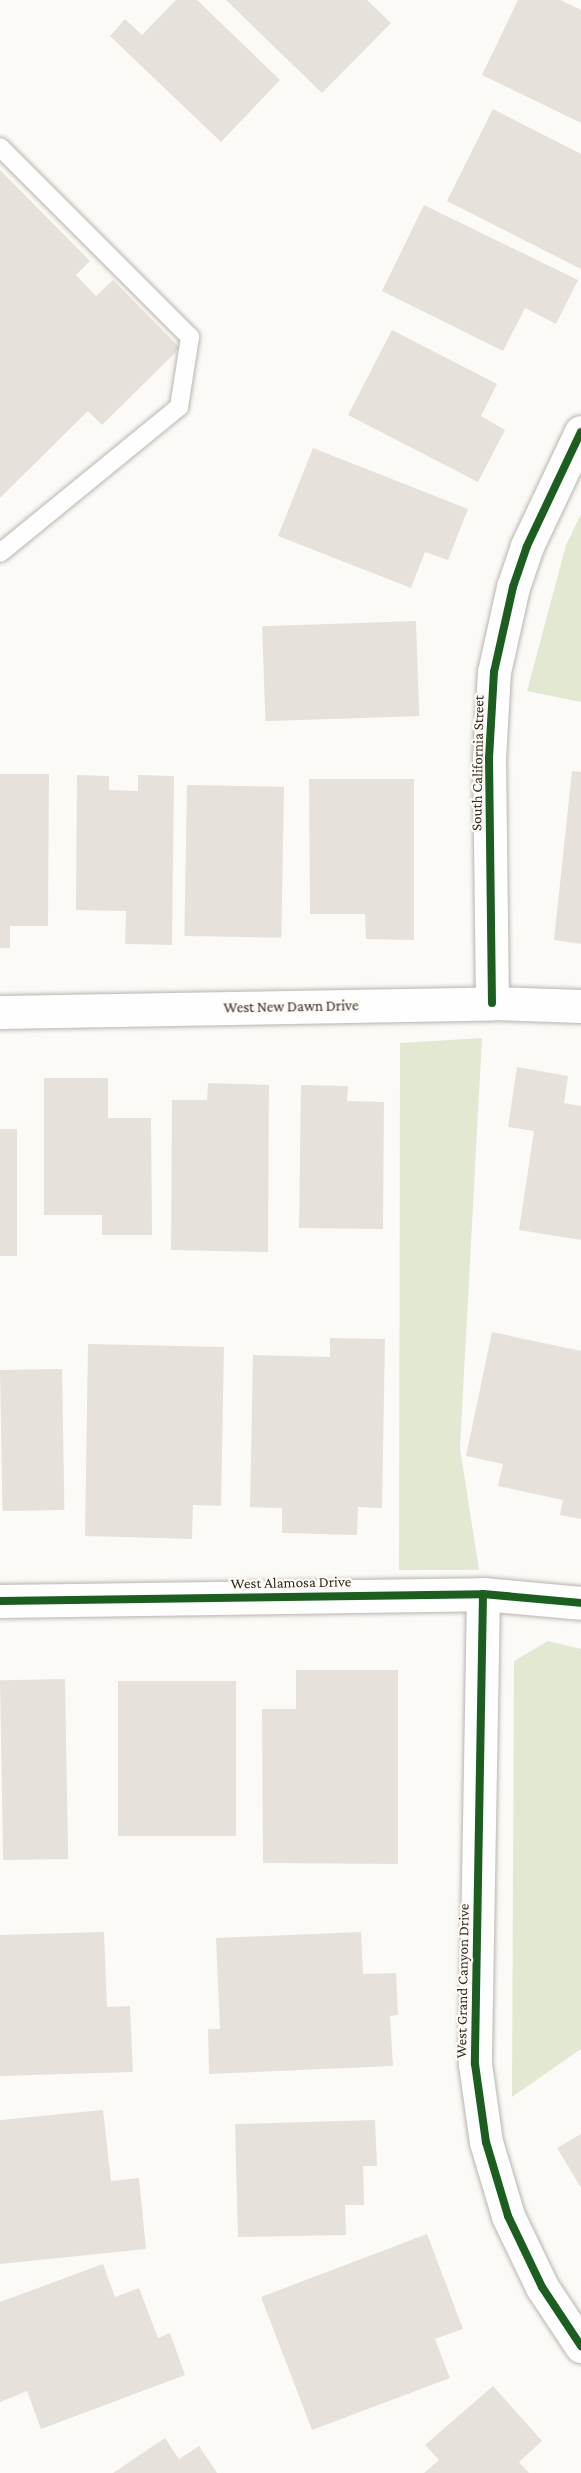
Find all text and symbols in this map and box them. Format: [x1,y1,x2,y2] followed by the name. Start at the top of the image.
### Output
[468,695,488,831] street label: South California Street
[223,997,359,1017] street label: West New Dawn Drive
[231,1573,351,1593] street label: West Alamosa Drive
[453,1903,473,2059] street label: West Grand Canyon Drive

